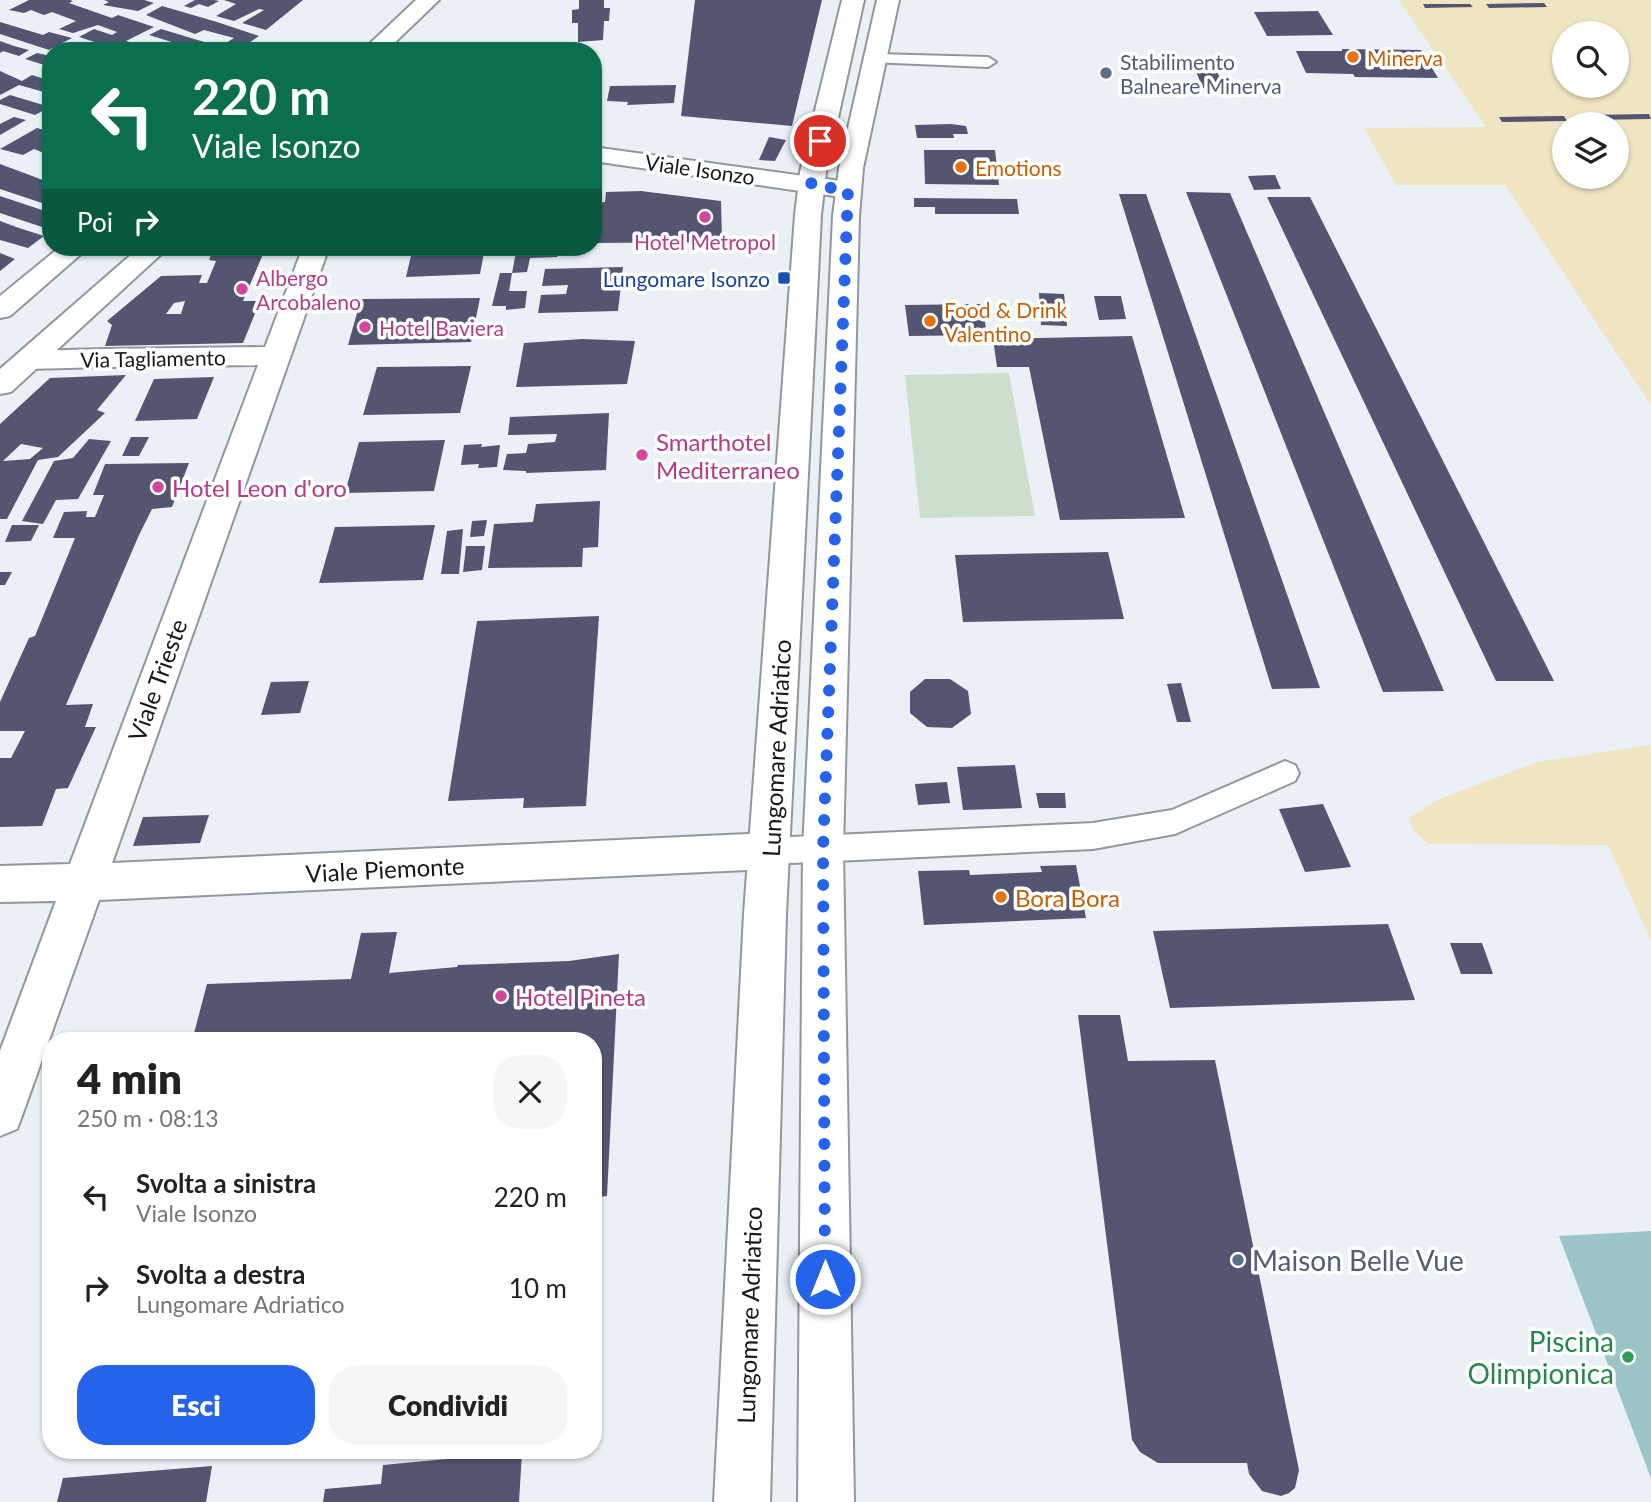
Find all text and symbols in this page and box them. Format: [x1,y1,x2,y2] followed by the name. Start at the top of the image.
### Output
[1552,21,1629,189] map controls
[1552,21,1629,98] button: search
[1367,45,1443,70] place label: Minerva
[1120,49,1282,98] place label: Stabilimento Balneare Minerva
[1345,49,1361,65] marker: Minerva
[1098,65,1114,81] marker: Stabilimento Balneare Minerva
[192,67,330,125] text: 220 m
[77,70,168,161] icon: left
[790,111,850,171] pin
[1552,112,1629,189] button: layers
[801,122,839,160] icon: arrive
[192,126,361,165] text: Viale Isonzo
[643,149,757,189] street label: Viale Isonzo
[975,155,1061,180] place label: Emotions
[953,159,969,175] marker: Emotions
[127,203,165,241] icon: right
[77,206,113,238] text: Poi
[697,209,713,225] marker: Hotel Metropol
[634,229,776,254] place label: Hotel Metropol
[256,265,361,314] place label: Albergo Arcobaleno
[603,266,770,291] place label: Lungomare Isonzo
[776,270,792,286] marker: Lungomare Isonzo
[234,281,250,297] marker: Albergo Arcobaleno
[944,297,1067,346] place label: Food & Drink Valentino
[922,313,938,329] marker: Food & Drink Valentino
[379,315,504,340] place label: Hotel Baviera
[357,319,373,335] marker: Hotel Baviera
[80,344,226,372] street label: Via Tagliamento
[656,427,800,484] place label: Smarthotel Mediterraneo
[634,447,650,463] marker: Smarthotel Mediterraneo
[172,473,347,502] place label: Hotel Leon d'oro
[150,479,166,495] marker: Hotel Leon d'oro
[121,615,193,745] street label: Viale Trieste
[756,639,796,857] street label: Lungomare Adriatico
[305,850,465,888] street label: Viale Piemonte
[1015,883,1120,912] place label: Bora Bora
[993,889,1009,905] marker: Bora Bora
[515,982,646,1011] place label: Hotel Pineta
[493,988,509,1004] marker: Hotel Pineta
[77,1053,182,1103] text: 4 min
[493,1055,567,1129] button: close
[77,1104,219,1132] text: 250 m · 08:13
[136,1167,316,1199] text: Svolta a sinistra
[77,1178,115,1216] icon: left
[494,1181,567,1213] text: 220 m
[136,1199,257,1227] text: Viale Isonzo
[731,1206,767,1424] street label: Lungomare Adriatico
[788,1242,862,1316] position arrow
[1252,1243,1464,1277] place label: Maison Belle Vue
[1230,1252,1246,1268] marker: Maison Belle Vue
[136,1258,306,1290] text: Svolta a destra
[77,1269,115,1307] icon: right
[509,1272,567,1304] text: 10 m
[136,1290,345,1318] text: Lungomare Adriatico
[1468,1324,1614,1390] place label: Piscina Olimpionica
[1620,1349,1636,1365] marker: Piscina Olimpionica
[77,1365,315,1445] button: Esci
[329,1365,567,1445] button: Condividi

